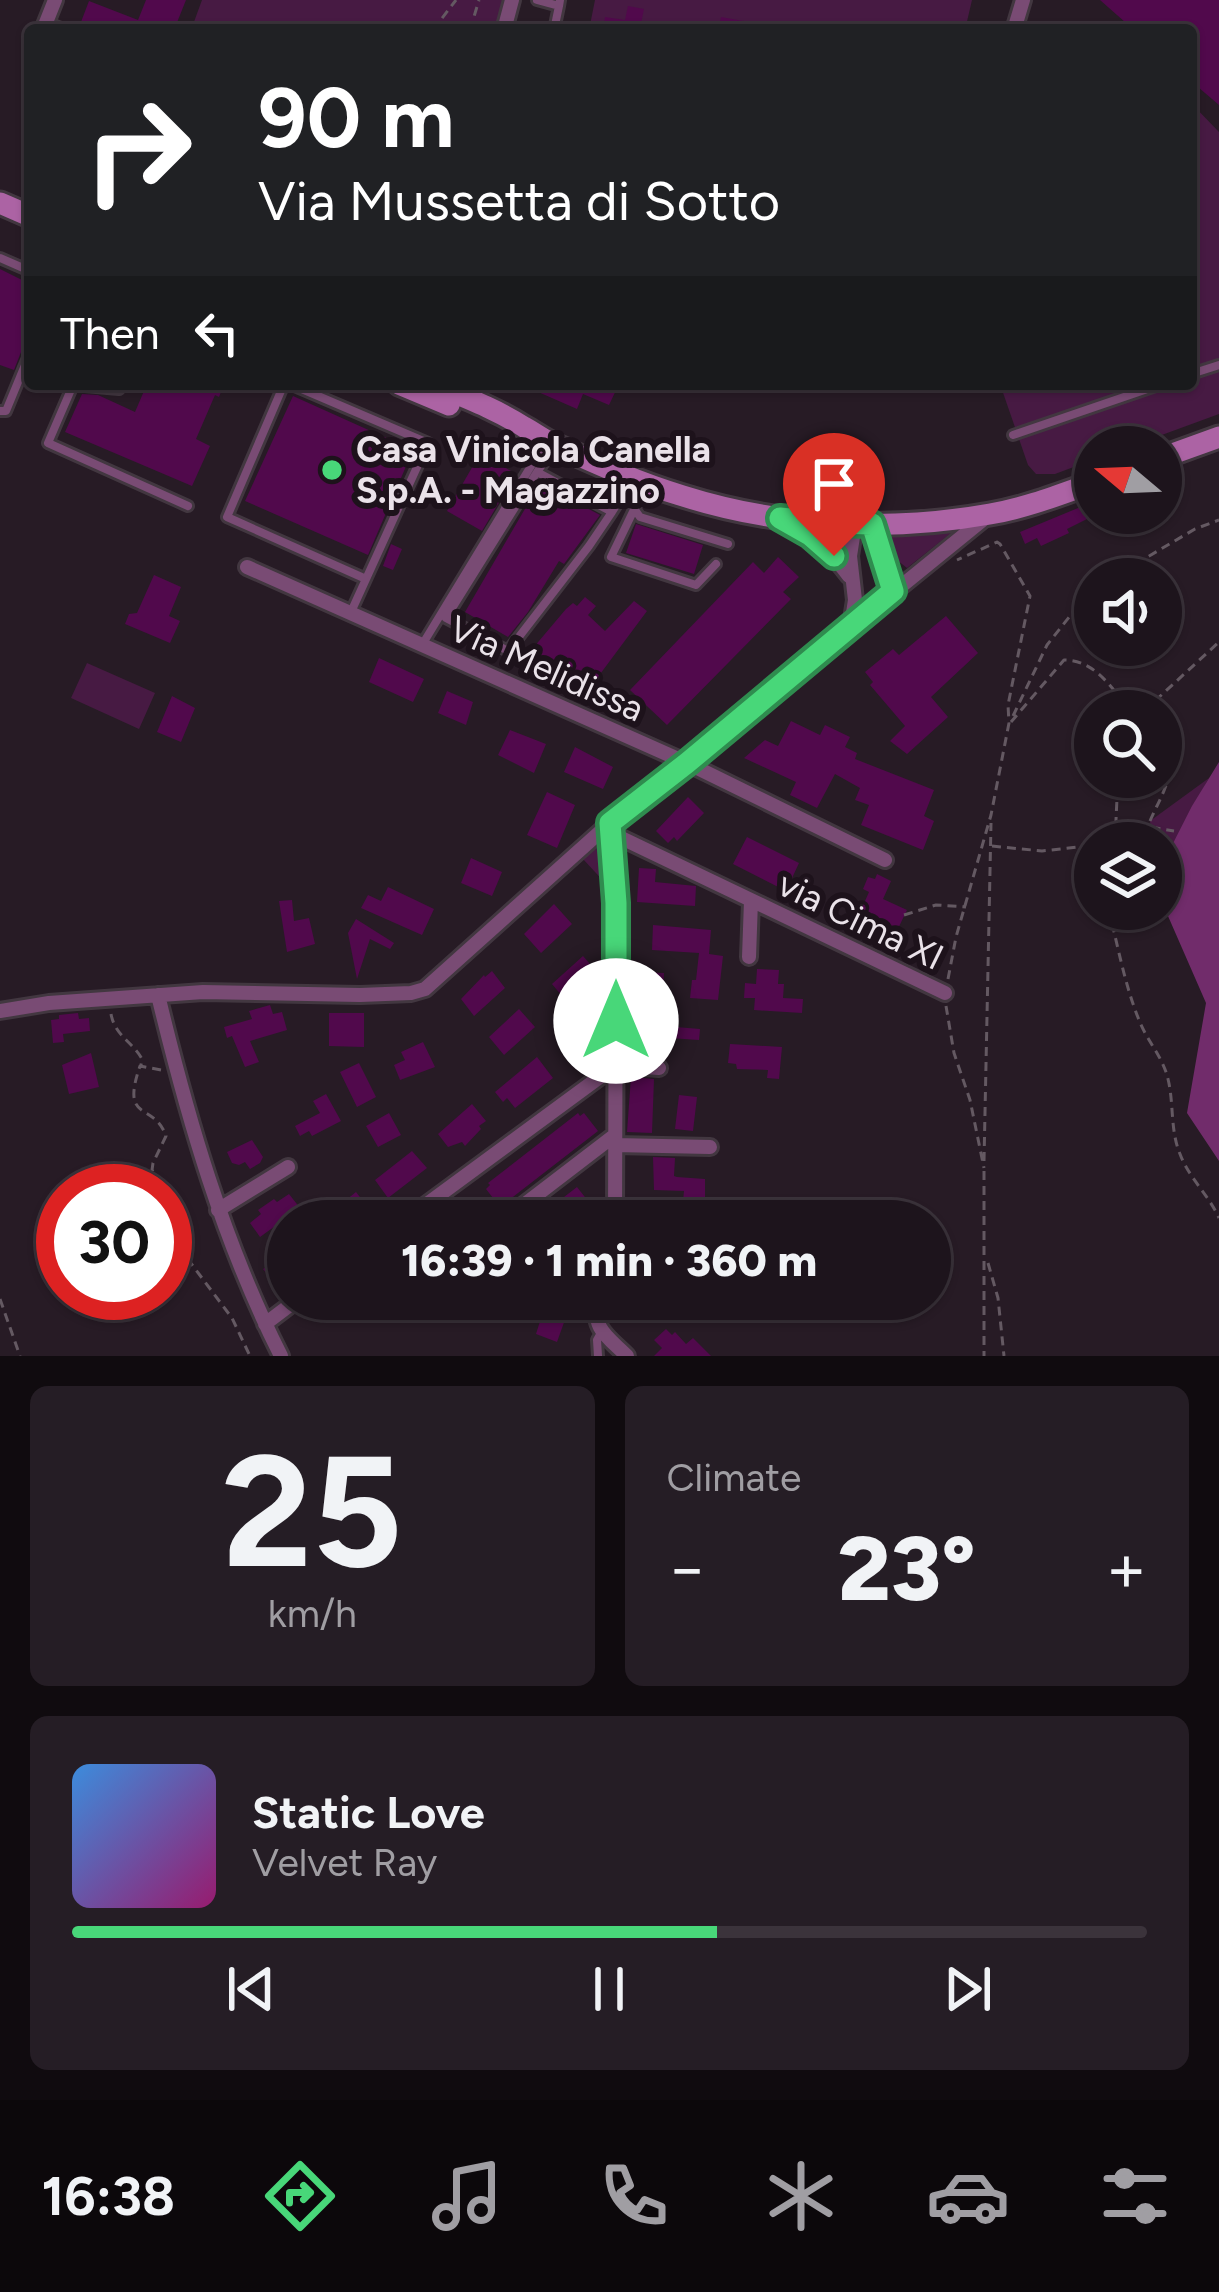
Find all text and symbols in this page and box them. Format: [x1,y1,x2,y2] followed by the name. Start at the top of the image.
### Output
[258,67,454,168] text: 90 m
[60,72,216,228] icon: right
[258,169,780,234] text: Via Mussetta di Sotto
[184,300,250,366] icon: left
[60,306,160,360] text: Then
[1074,426,1182,534] north arrow
[1074,426,1182,930] map controls
[356,428,711,512] place label: Casa Vinicola Canella S.p.A. - Magazzino
[783,433,885,556] pin
[801,451,867,517] icon: arrive
[319,457,345,483] marker: Casa Vinicola Canella S.p.A. - Magazzino
[1074,558,1182,666] button: sound
[443,606,651,730] street label: Via Melidissa
[1074,690,1182,798] button: search
[1074,822,1182,930] button: layers
[771,862,950,979] street label: via Cima XI
[553,958,679,1084] position arrow
[36,1164,192,1320] speed limit sign: 30
[401,1233,817,1287] text: 16:39 · 1 min · 360 m
[222,1418,403,1605] text: 25
[667,1454,801,1501] text: Climate
[838,1514,976,1623] text: 23°
[667,1528,708,1608] text: −
[1106,1528,1147,1608] text: +
[268,1590,357,1637] text: km/h
[252,1785,485,1839] text: Static Love
[252,1839,437,1886] text: Velvet Ray
[218,1956,284,2022] icon: previous
[576,1956,642,2022] icon: pause
[935,1956,1001,2022] icon: next
[258,2154,342,2238] icon: directions
[425,2154,509,2238] icon: music
[592,2154,676,2238] icon: phone
[759,2154,843,2238] icon: climate
[926,2154,1010,2238] icon: car
[1093,2154,1177,2238] icon: filters
[42,2164,175,2229] text: 16:38

